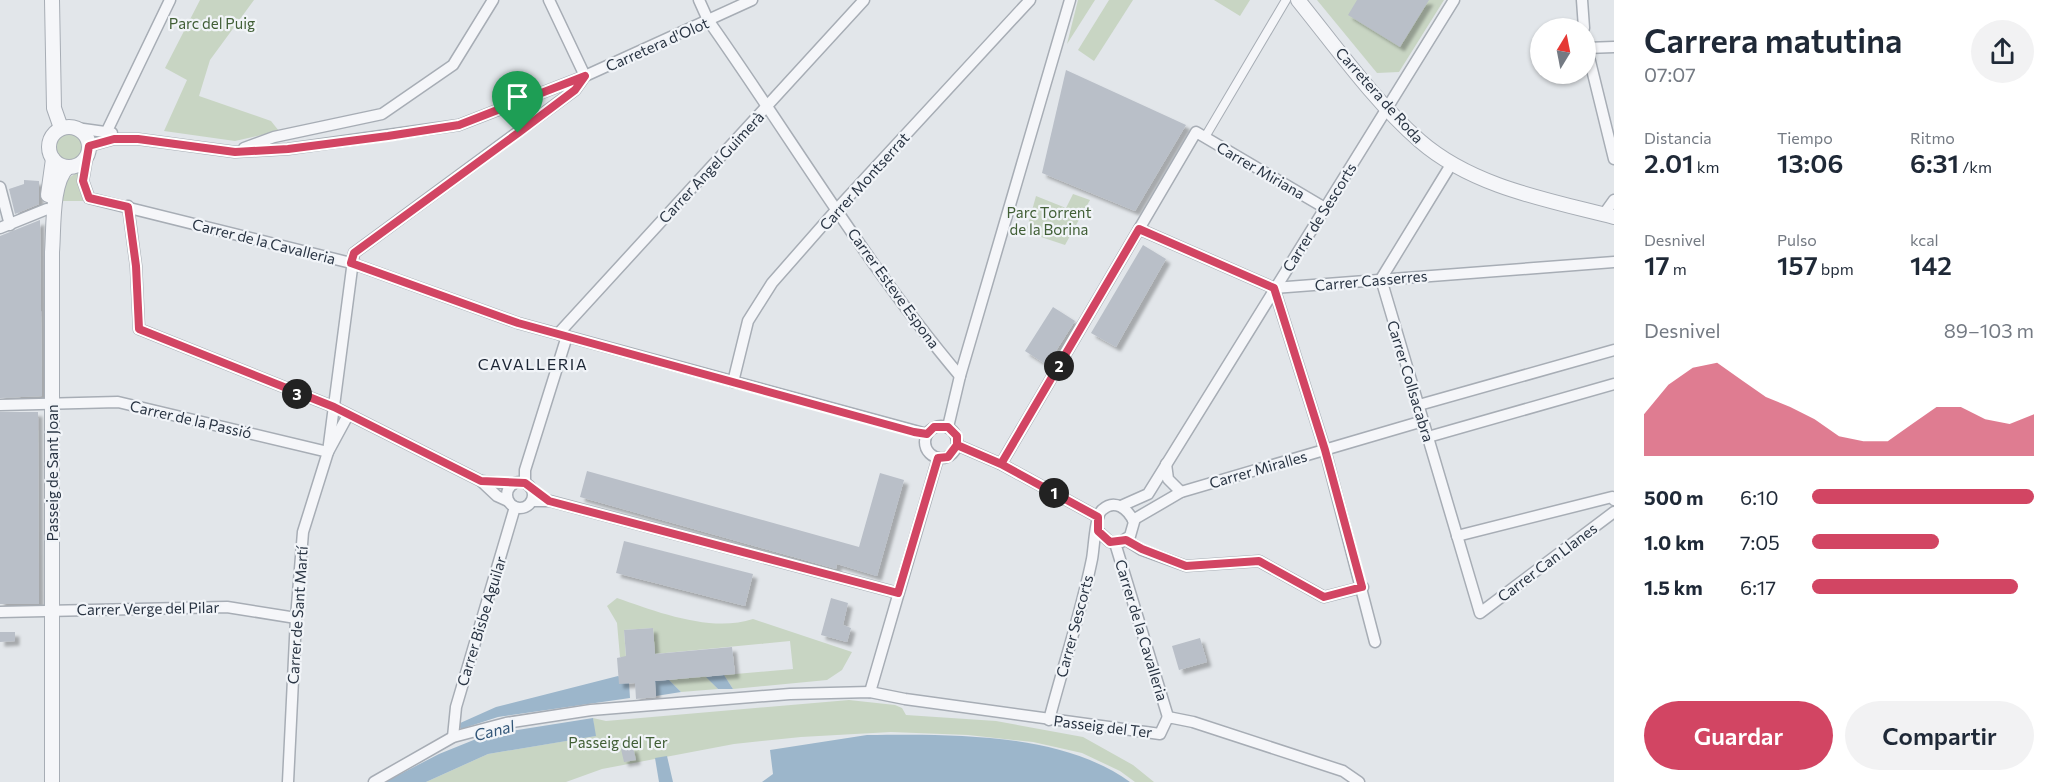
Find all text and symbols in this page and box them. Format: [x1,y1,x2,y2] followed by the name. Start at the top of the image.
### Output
[603,13,711,75] street label: Carretera d'Olot
[169,14,255,32] park label: Parc del Puig
[1530,18,1596,84] north arrow
[1530,18,1596,84] map controls
[1644,19,1903,60] text: Carrera matutina
[1971,20,2034,83] button: share
[1332,43,1428,147] street label: Carretera de Roda
[1644,62,1696,86] text: 07:07
[492,71,543,133] pin
[501,80,534,113] icon: arrive
[655,107,767,227] street label: Carrer Angel Guimerà
[815,128,913,234] street label: Carrer Montserrat
[1644,128,1712,147] text: Distancia
[1777,128,1833,147] text: Tiempo
[1910,128,1955,147] text: Ritmo
[1214,137,1308,203] street label: Carrer Miriana
[1644,147,1694,178] text: 2.01
[1777,147,1843,178] text: 13:06
[1910,147,1959,178] text: 6:31
[1694,157,1719,176] text: km
[1959,157,1992,176] text: /km
[1278,159,1360,275] street label: Carrer de Sescorts
[1006,203,1092,238] park label: Parc Torrent de la Borina
[190,214,338,268] street label: Carrer de la Cavalleria
[844,224,944,352] street label: Carrer Esteve Espona
[1644,230,1705,249] text: Desnivel
[1777,230,1817,249] text: Pulso
[1910,230,1939,249] text: kcal
[1644,249,1670,280] text: 17
[1777,249,1818,280] text: 157
[1910,249,1952,280] text: 142
[1670,259,1687,278] text: m
[1818,259,1854,278] text: bpm
[1314,266,1428,294] street label: Carrer Casserres
[1384,318,1438,444] street label: Carrer Collsacabra
[1644,318,1721,342] text: Desnivel
[1944,318,2034,342] text: 89–103 m
[1044,351,1074,381] pin: 2
[478,354,588,373] district label: CAVALLERIA
[1054,356,1064,375] text: 2
[282,379,312,409] pin: 3
[292,384,302,403] text: 3
[128,396,254,442] street label: Carrer de la Passió
[43,404,61,542] street label: Passeig de Sant Joan
[1207,446,1309,492] street label: Carrer Miralles
[1039,478,1069,508] pin: 1
[1050,483,1058,502] text: 1
[1644,485,1704,509] text: 500 m
[1740,485,1778,509] text: 6:10
[1494,519,1600,605] street label: Carrer Can Llanes
[1644,530,1704,554] text: 1.0 km
[1740,530,1780,554] text: 7:05
[283,544,311,685] street label: Carrer de Sant Martí
[453,554,509,688] street label: Carrer Bisbe Aguilar
[1112,557,1172,703] street label: Carrer de la Cavalleria
[1052,573,1096,679] street label: Carrer Sescorts
[1644,575,1703,599] text: 1.5 km
[1740,575,1776,599] text: 6:17
[76,598,220,618] street label: Carrer Verge del Pilar
[1644,701,1833,770] button: Guardar
[1845,701,2034,770] button: Compartir
[1053,711,1153,741] street label: Passeig del Ter
[472,716,517,744] water label: Canal
[568,733,668,751] park label: Passeig del Ter

